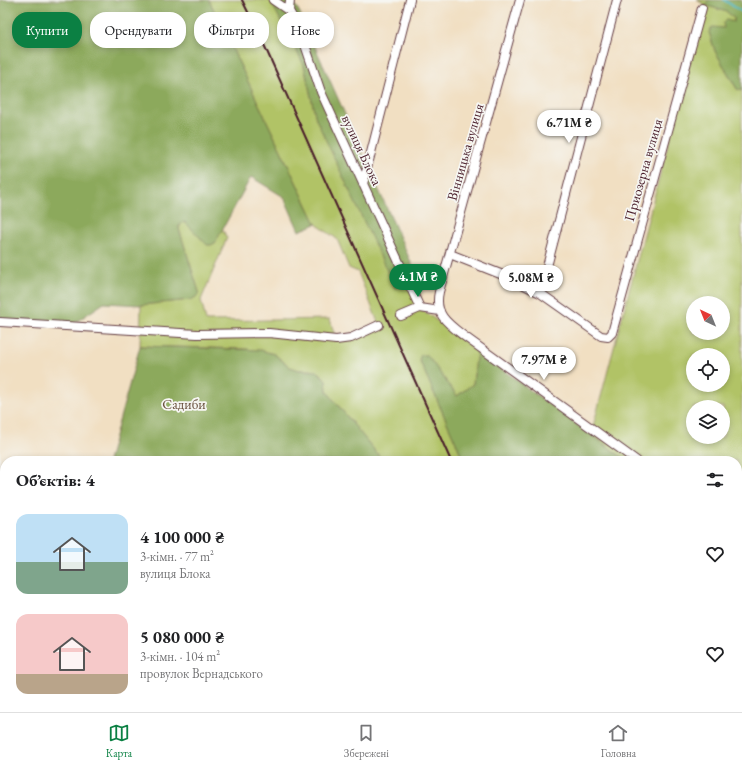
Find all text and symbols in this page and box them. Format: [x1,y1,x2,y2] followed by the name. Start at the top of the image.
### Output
[12,12,82,48] chip: Купити
[90,12,186,48] chip: Орендувати
[194,12,269,48] chip: Фільтри
[277,12,334,48] chip: Нове
[443,101,487,203] street label: Вінницька вулиця
[532,110,606,144] pin: 6.71M ₴
[338,112,386,189] street label: вулиця Блока
[546,114,592,131] text: 6.71M ₴
[620,117,666,223] street label: Приозерна вулиця
[385,264,451,298] pin: 4.1M ₴
[494,265,568,299] pin: 5.08M ₴
[398,268,438,285] text: 4.1M ₴
[508,269,554,286] text: 5.08M ₴
[686,296,730,340] north arrow
[686,296,730,444] map controls
[507,347,581,381] pin: 7.97M ₴
[686,348,730,392] button: locate
[521,351,567,368] text: 7.97M ₴
[162,395,206,413] park label: Садиби
[686,400,730,444] button: layers
[16,469,95,491] text: Об’єктів: 4
[704,469,726,491] icon: filters
[140,526,224,548] text: 4 100 000 ₴
[48,530,96,578] icon: home
[704,543,726,565] icon: heart
[140,548,214,565] text: 3-кімн. · 77 m²
[140,565,210,582] text: вулиця Блока
[140,626,224,648] text: 5 080 000 ₴
[48,630,96,678] icon: home
[704,643,726,665] icon: heart
[140,648,220,665] text: 3-кімн. · 104 m²
[140,665,263,682] text: провулок Вернадського
[106,722,132,760] tab: Карта
[344,722,389,760] tab: Збережені
[601,722,636,760] tab: Головна

